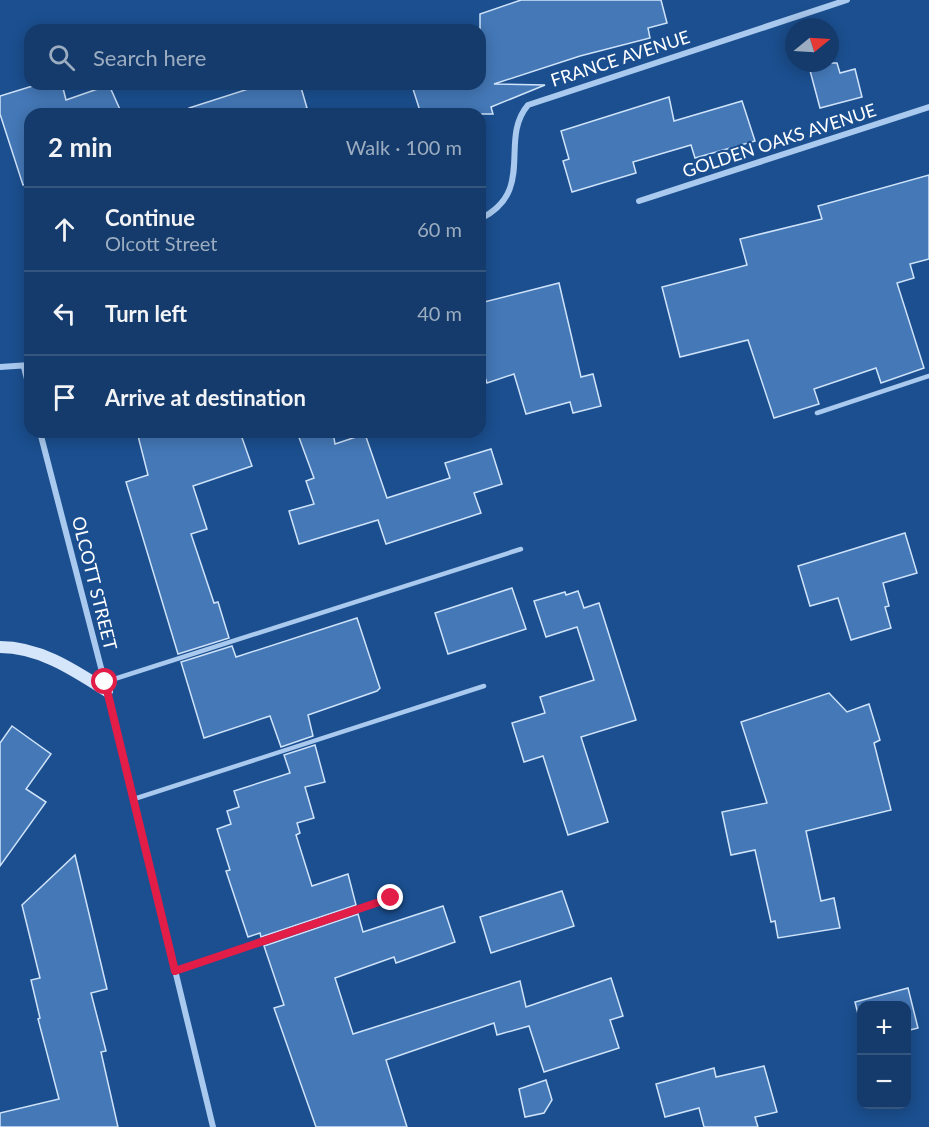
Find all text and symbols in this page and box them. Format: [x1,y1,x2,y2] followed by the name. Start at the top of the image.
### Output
[785,18,839,72] north arrow
[24,24,486,90] search box
[548,25,692,91] street label: FRANCE AVENUE
[45,41,78,74] icon: search
[93,44,206,71] text: Search here
[679,98,879,182] street label: GOLDEN OAKS AVENUE
[48,131,112,163] text: 2 min
[346,135,462,159] text: Walk · 100 m
[105,204,195,231] text: Continue
[48,213,81,246] icon: ahead
[417,217,462,241] text: 60 m
[105,231,218,255] text: Olcott Street
[48,297,81,330] icon: left
[105,300,187,327] text: Turn left
[417,301,462,325] text: 40 m
[48,381,81,414] icon: arrive
[105,384,306,411] text: Arrive at destination
[68,514,122,653] street label: OLCOTT STREET
[91,668,117,694] route start
[377,884,403,910] route end
[857,1001,911,1109] map controls
[857,1001,911,1055] button: +
[857,1055,911,1109] button: −

